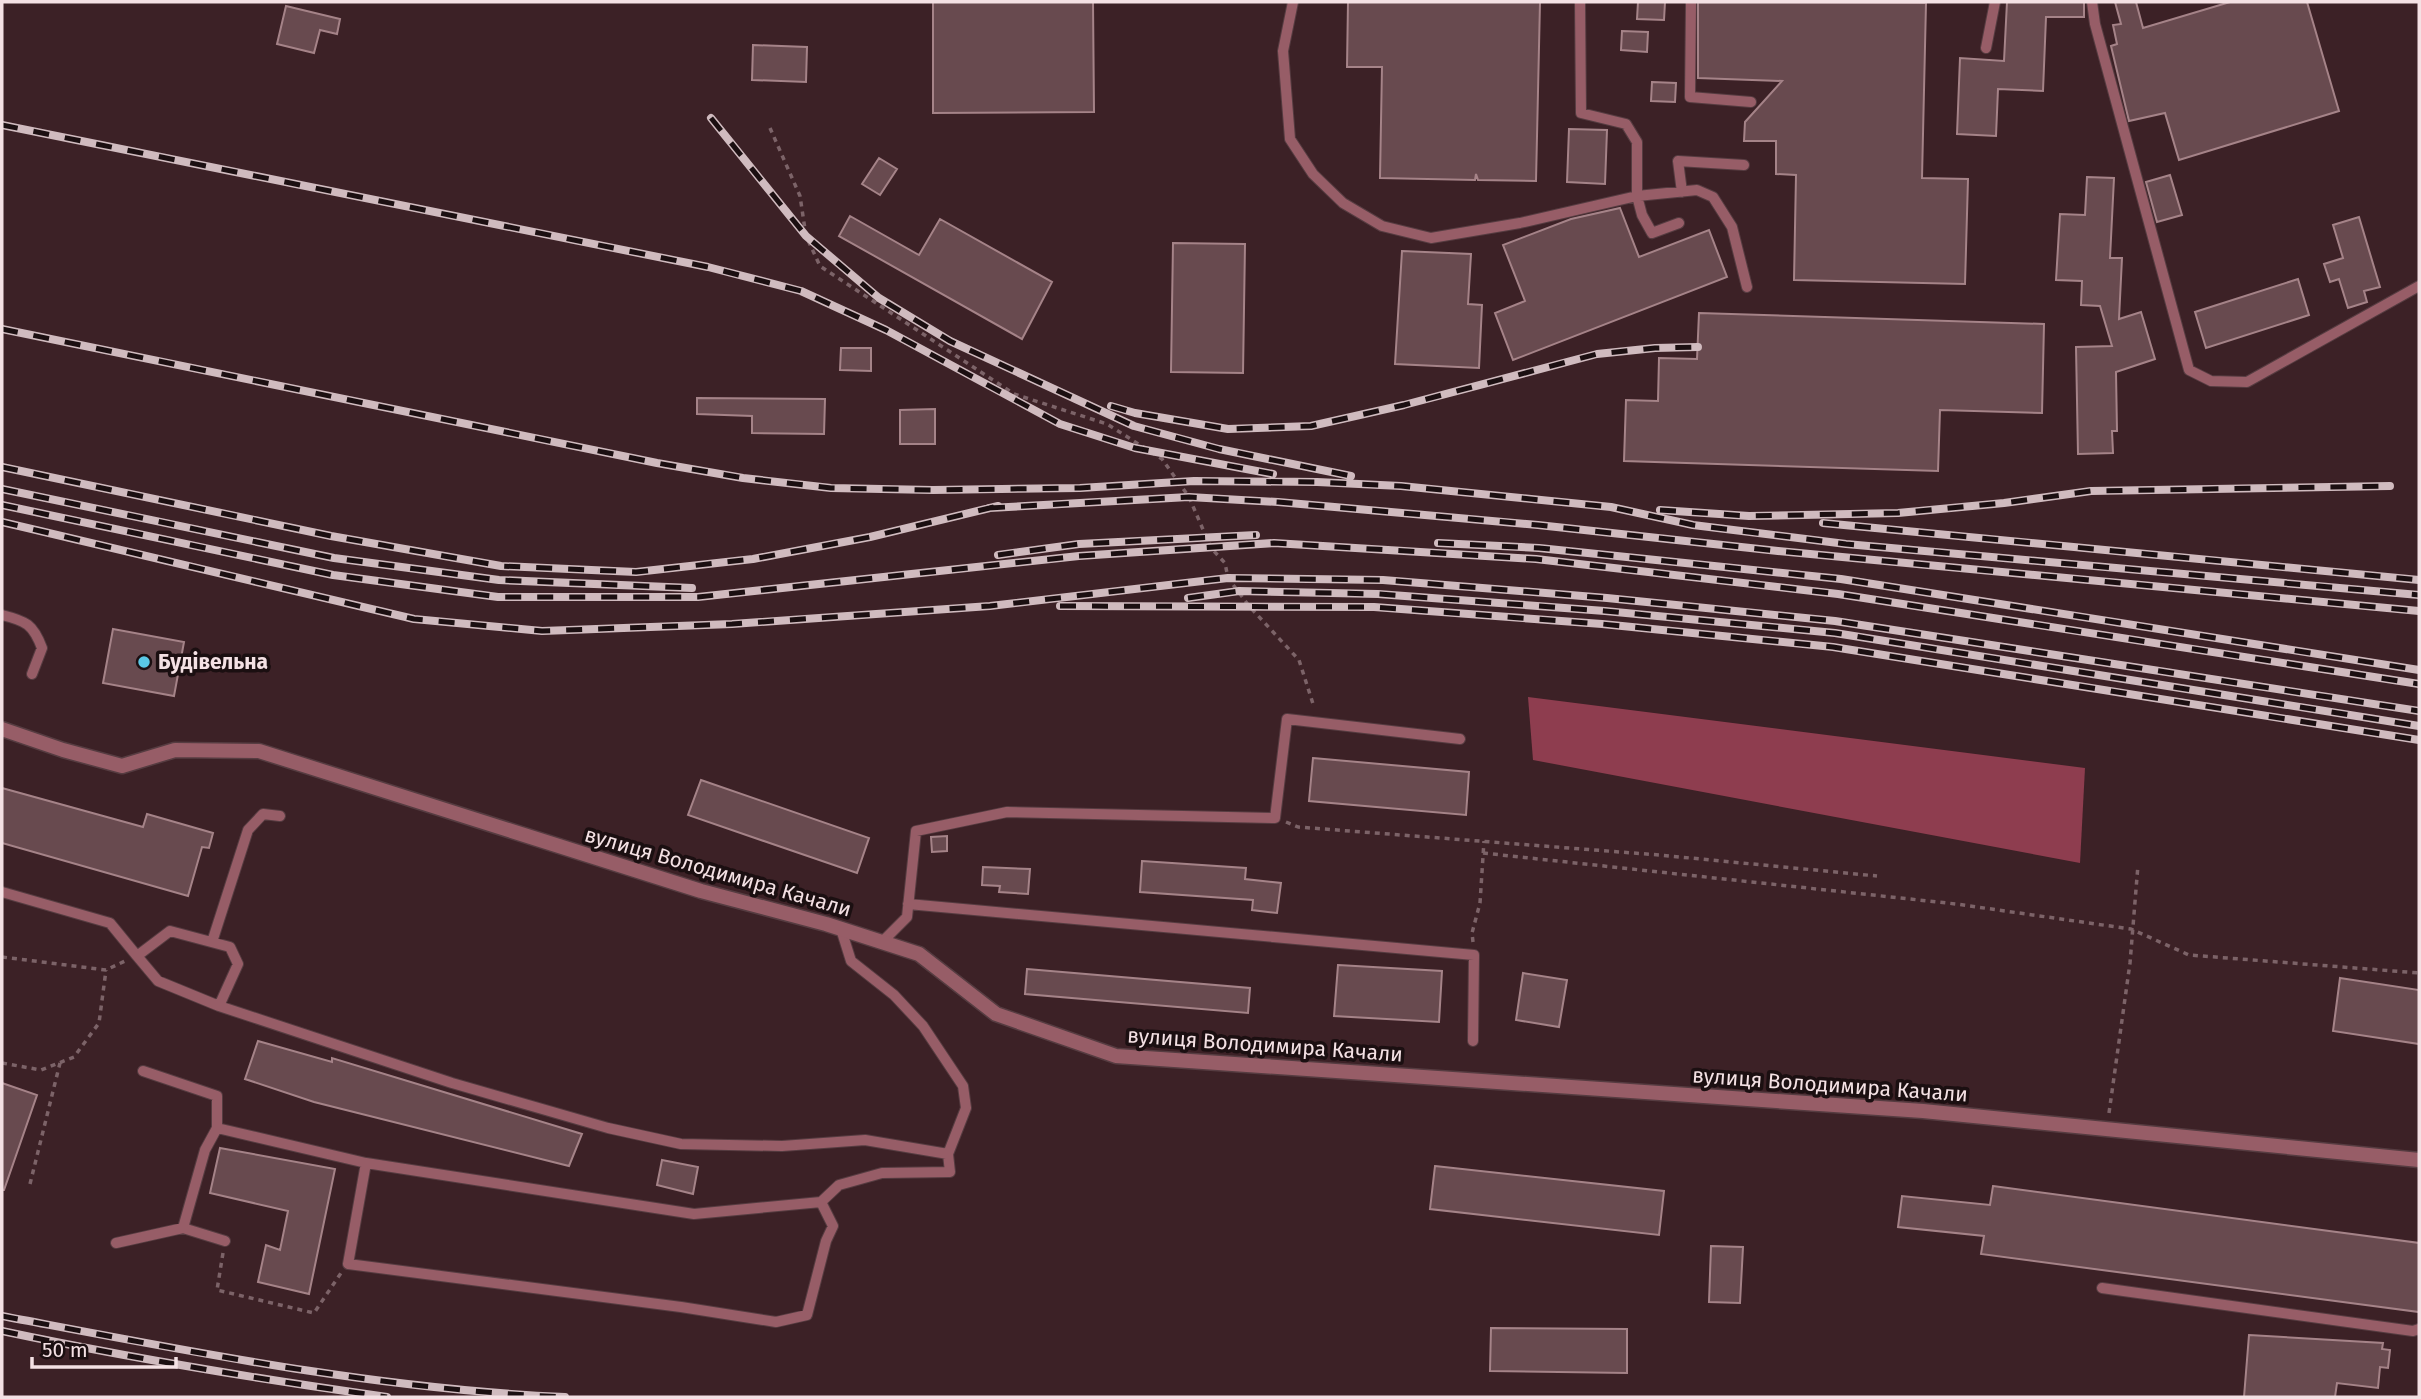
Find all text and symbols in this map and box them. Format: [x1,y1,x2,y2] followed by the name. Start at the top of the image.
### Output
[158,649,268,675] place label: Будівельна
[136,654,152,670] marker: Будівельна
[582,821,854,923] street label: вулиця Володимира Качали
[1126,1022,1404,1068] street label: вулиця Володимира Качали
[1691,1062,1969,1108] street label: вулиця Володимира Качали
[32,1326,175,1370] scale bar
[42,1337,88,1363] text: 50 m

